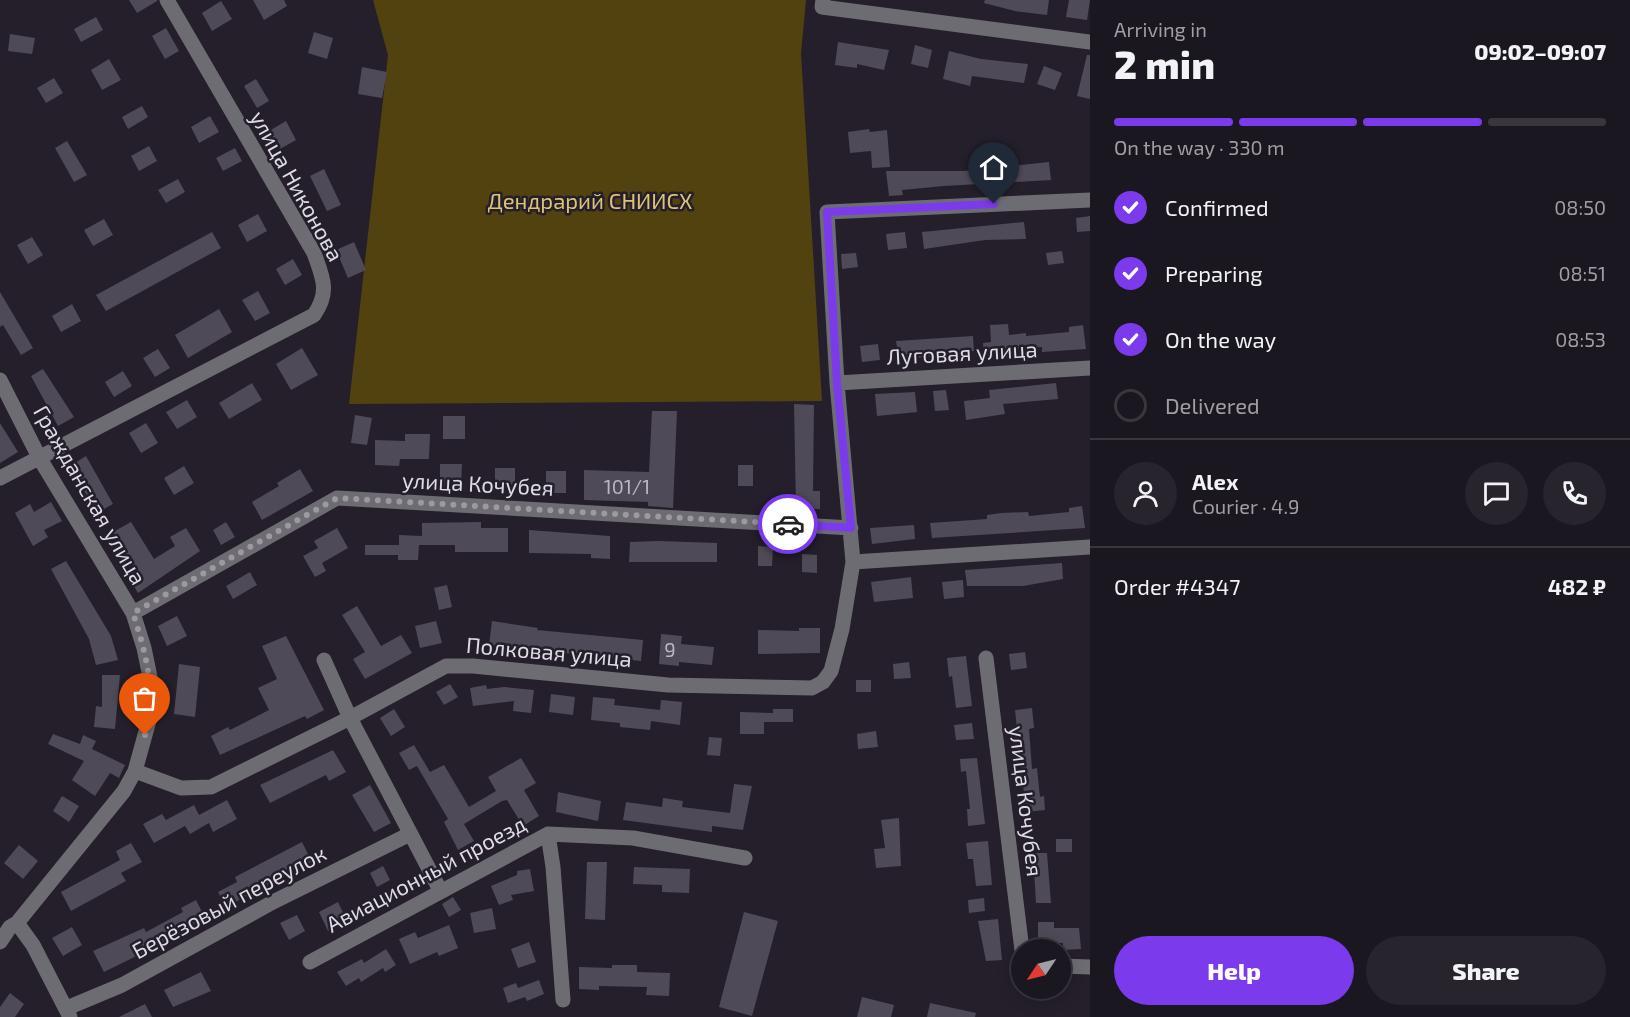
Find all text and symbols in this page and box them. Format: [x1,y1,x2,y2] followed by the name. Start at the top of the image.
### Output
[1114,17,1207,41] text: Arriving in
[1474,38,1606,64] text: 09:02–09:07
[1114,40,1215,87] text: 2 min
[245,106,350,266] street label: улица Никонова
[1114,135,1285,159] text: On the way · 330 m
[968,142,1019,204] pin
[977,151,1010,184] icon: home
[487,187,693,213] park label: Дендрарий СНИИСХ
[1114,191,1147,224] icon: check
[1165,194,1269,220] text: Confirmed
[1554,195,1606,219] text: 08:50
[1114,257,1147,290] icon: check
[1165,260,1263,286] text: Preparing
[1558,261,1606,285] text: 08:51
[1114,323,1147,356] icon: check
[1165,326,1276,352] text: On the way
[1555,327,1606,351] text: 08:53
[886,335,1038,370] street label: Луговая улица
[1165,392,1260,418] text: Delivered
[28,400,153,589] street label: Гражданская улица
[1114,462,1177,525] button: person
[1465,462,1528,525] button: chat
[1543,462,1606,525] button: phone
[402,466,555,501] street label: улица Кочубея
[1192,468,1238,494] text: Alex
[604,474,650,498] house number: 101/1
[758,494,818,554] courier
[1192,494,1299,518] text: Courier · 4.9
[772,508,805,541] icon: car
[1114,573,1241,599] text: Order #4347
[1548,573,1606,599] text: 482 ₽
[465,631,633,672] street label: Полковая улица
[664,637,676,661] house number: 9
[119,673,170,735] pin
[128,682,161,715] icon: bag
[1004,724,1049,878] street label: улица Кочубея
[321,809,530,937] street label: Авиационный проезд
[127,839,331,964] street label: Берёзовый переулок
[1114,936,1354,1005] button: Help
[1366,936,1606,1005] button: Share
[1011,939,1071,999] north arrow
[1011,939,1071,999] map controls

